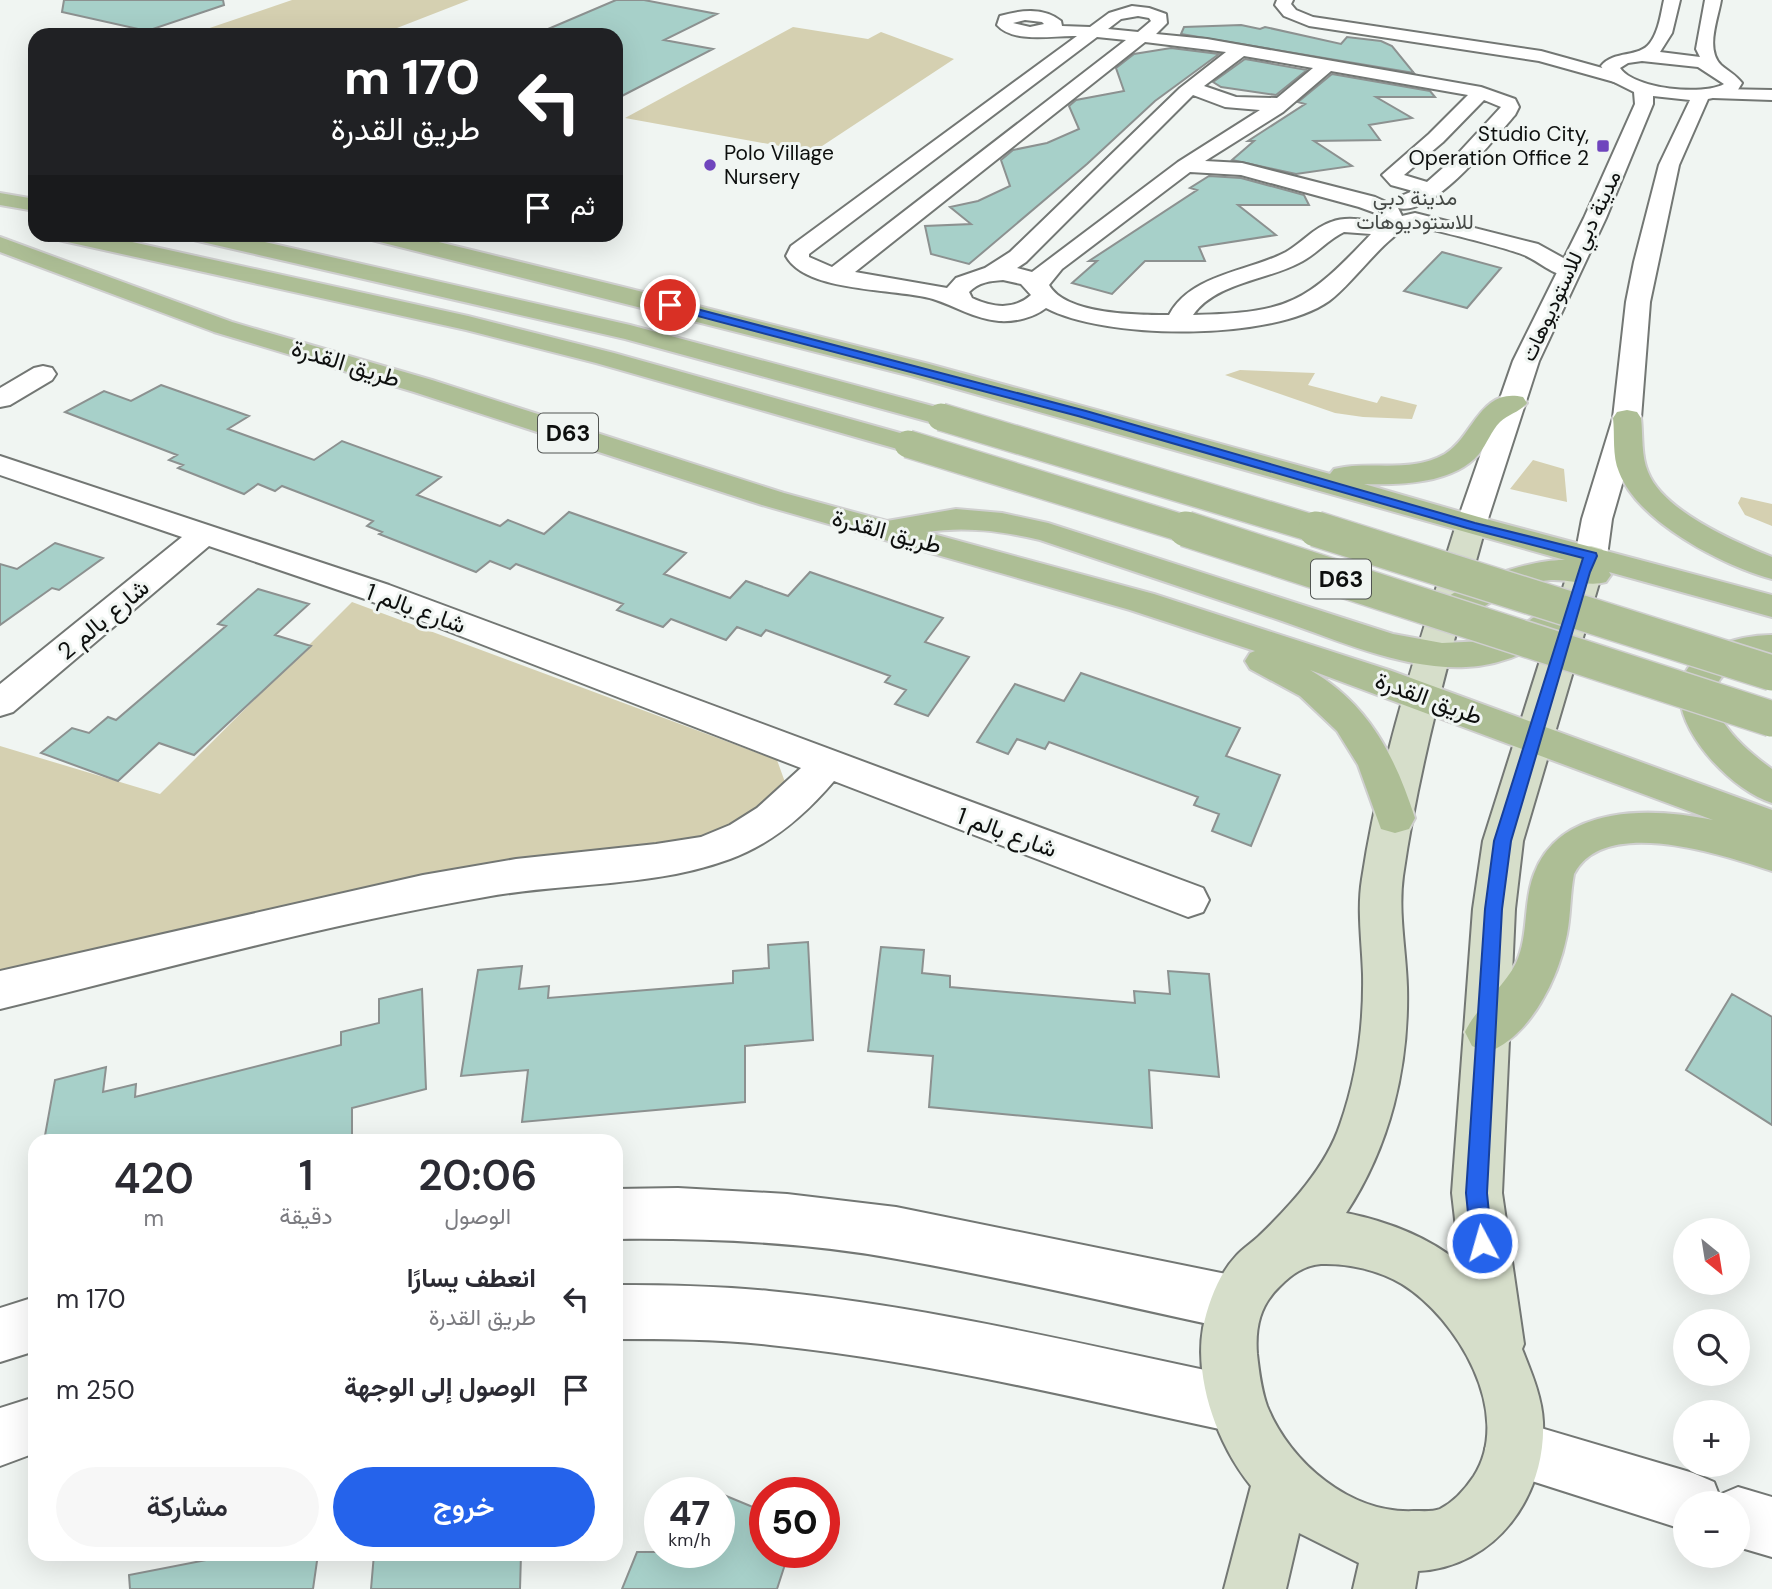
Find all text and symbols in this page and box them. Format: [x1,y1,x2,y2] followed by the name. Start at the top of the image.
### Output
[344,45,480,109] text: 170 m
[504,56,595,147] icon: left
[331,108,480,150] text: طريق القدرة
[1409,120,1589,172] place label: Studio City, Operation Office 2
[1595,138,1611,154] marker: Studio City, Operation Office 2
[724,139,834,191] place label: Polo Village Nursery
[702,157,718,173] marker: Polo Village Nursery
[1514,166,1630,367] street label: مدينة دبي للاستوديوهات
[1356,184,1474,236] district label: مدينة دبي للاستوديوهات
[519,189,557,227] icon: arrive
[571,189,595,223] text: ثم
[640,275,700,335] pin
[651,286,689,324] icon: arrive
[288,332,404,394] street label: طريق القدرة
[538,414,598,452] road number: D63
[829,502,945,560] street label: طريق القدرة
[1311,559,1371,598] road number: D63
[51,572,156,667] street label: شارع بالم 2
[361,576,470,641] street label: شارع بالم 1
[1371,664,1487,732] street label: طريق القدرة
[952,800,1061,865] street label: شارع بالم 1
[299,1148,313,1203] text: 1
[418,1148,537,1203] text: 20:06
[114,1151,194,1206] text: 420
[279,1201,333,1231] text: دقيقة
[445,1201,511,1231] text: الوصول
[143,1203,164,1233] text: m
[1445,1206,1519,1280] position arrow
[1673,1218,1750,1295] north arrow
[1673,1218,1750,1568] map controls
[407,1261,536,1295] text: انعطف يسارًا
[557,1280,595,1318] icon: left
[56,1282,126,1316] text: 170 m
[429,1302,536,1332] text: طريق القدرة
[1673,1309,1750,1386] button: search
[344,1370,536,1404] text: الوصول إلى الوجهة
[557,1371,595,1409] icon: arrive
[56,1373,135,1407] text: 250 m
[1673,1400,1750,1477] button: +
[56,1467,319,1547] button: مشاركة
[333,1467,595,1547] button: خروج
[749,1477,840,1568] speed limit sign: 50
[669,1490,710,1536] text: 47
[1673,1491,1750,1568] button: −
[668,1528,711,1552] text: km/h

